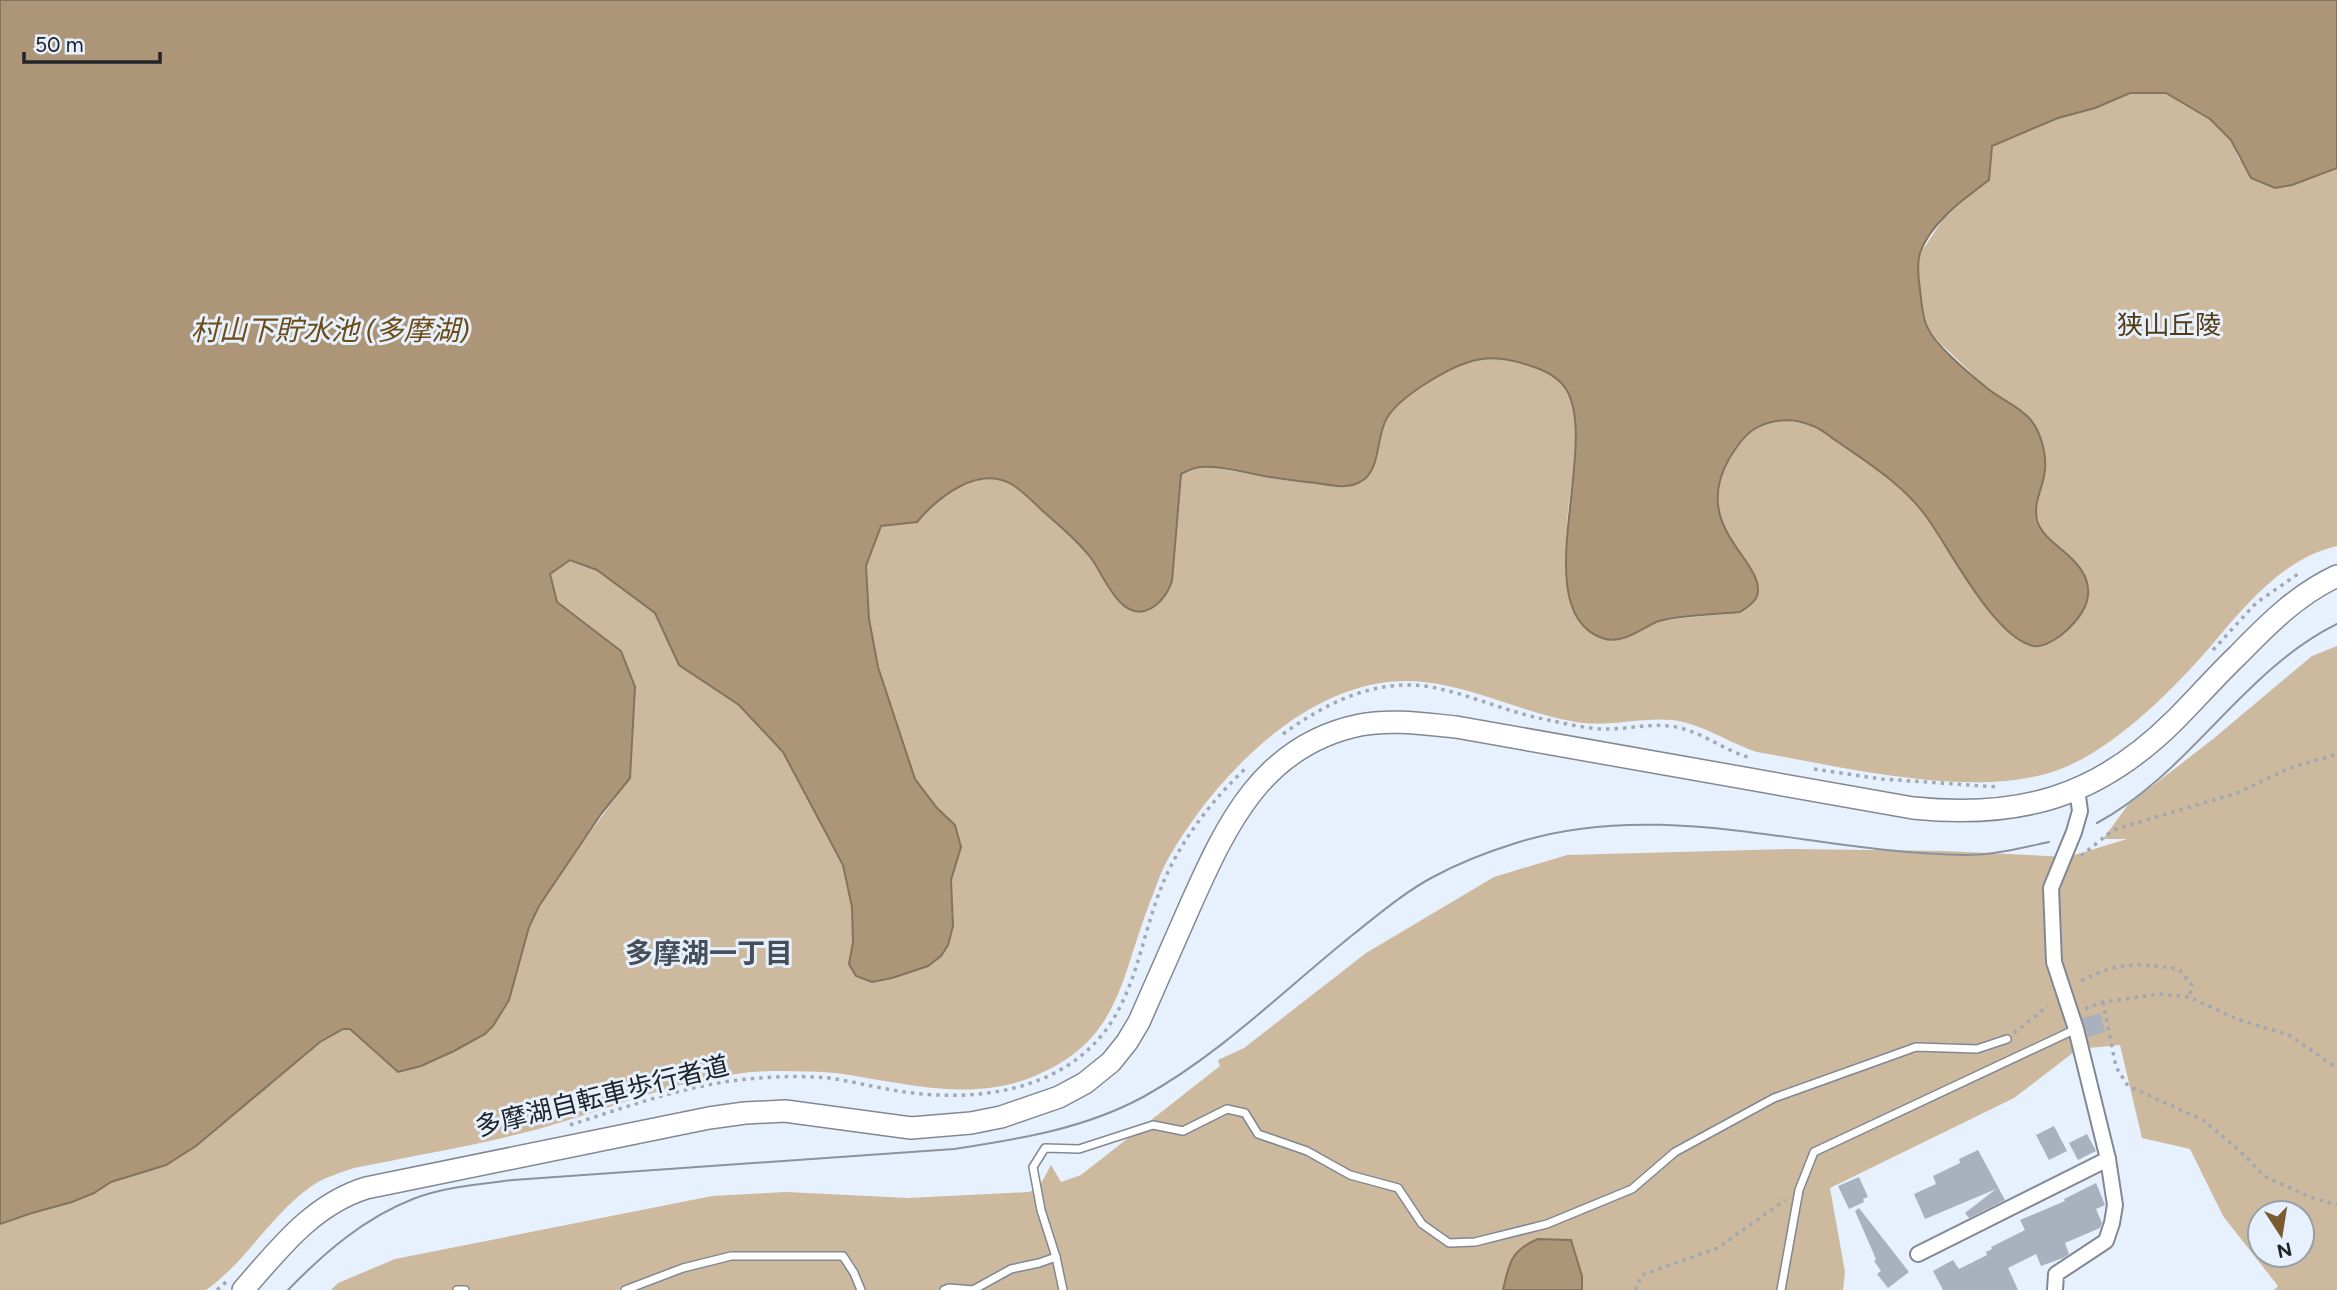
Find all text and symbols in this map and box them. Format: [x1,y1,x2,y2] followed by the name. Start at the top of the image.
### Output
[24,21,161,65] scale bar
[35,32,84,57] text: 50 m
[2117,309,2221,341] park label: 狭山丘陵
[191,313,469,347] water label: 村山下貯水池 (多摩湖)
[625,936,793,970] district label: 多摩湖一丁目
[472,1049,732,1143] street label: 多摩湖自転車歩行者道
[2246,1199,2316,1269] north arrow
[2275,1237,2294,1263] text: N

